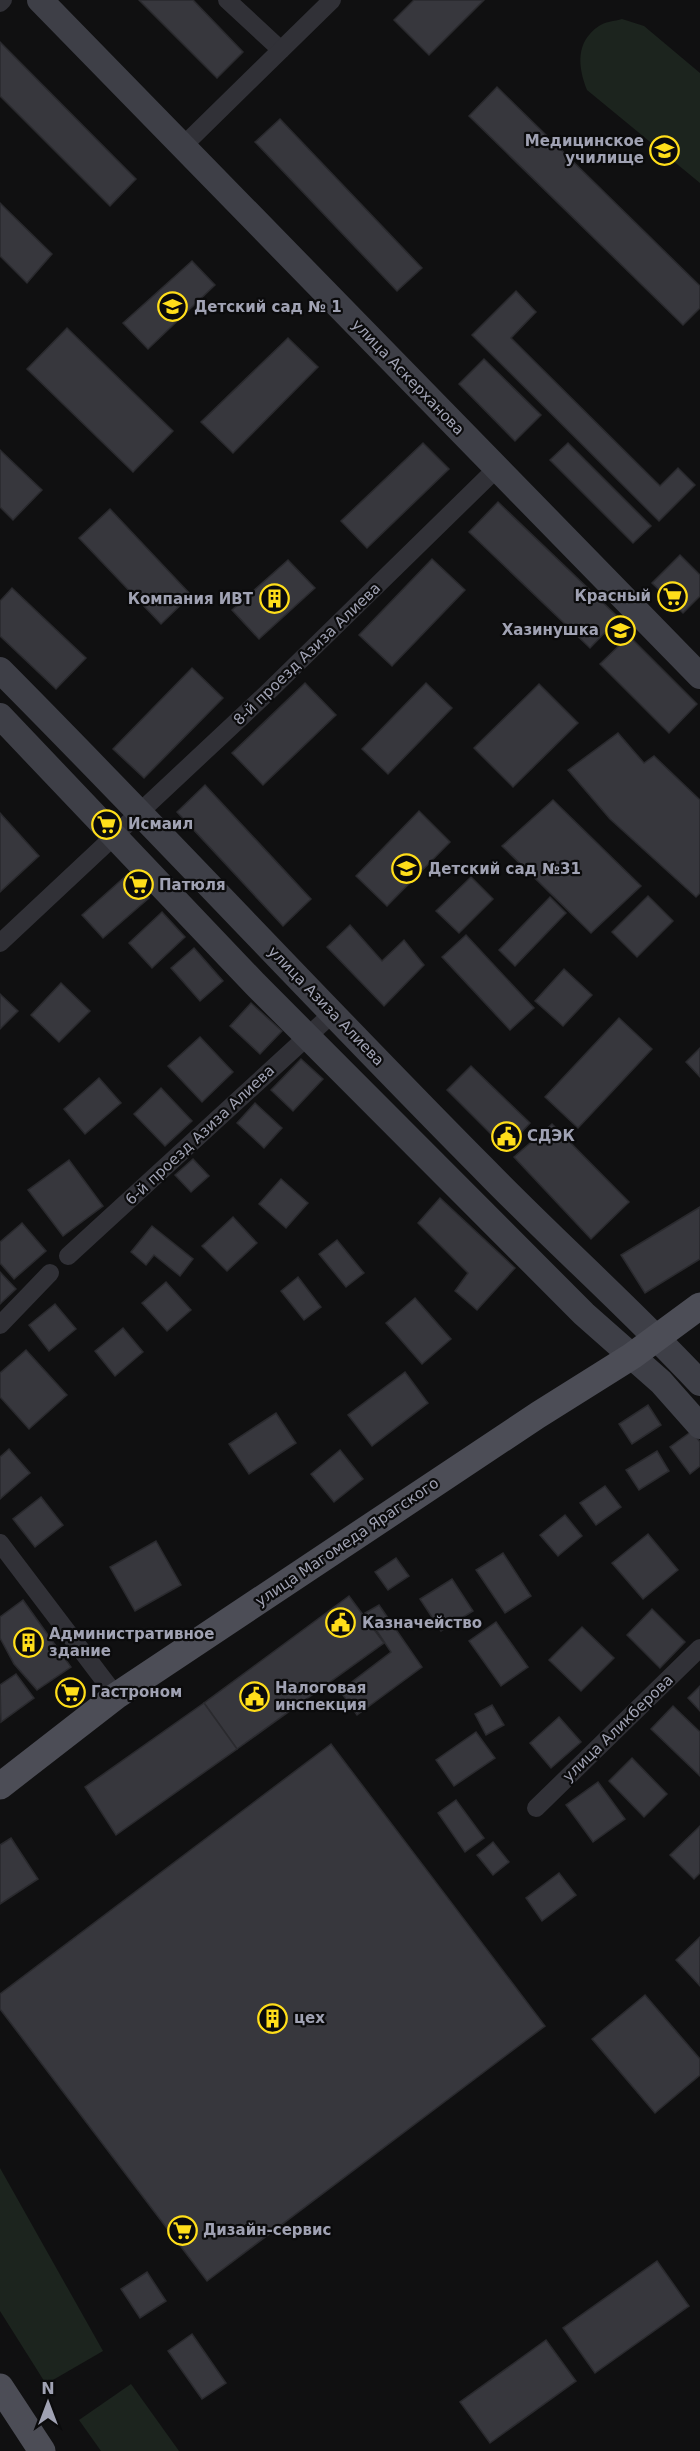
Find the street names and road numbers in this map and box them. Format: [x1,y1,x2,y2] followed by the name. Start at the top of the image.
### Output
[348,315,468,439] street label: улица Аскерханова
[230,579,384,729] street label: 8-й проезд Азиза Алиева
[264,942,388,1070] street label: улица Азиза Алиева
[122,1061,278,1209] street label: 6-й проезд Азиза Алиева
[252,1474,442,1610] street label: улица Магомеда Ярагского
[559,1671,677,1785] street label: улица Аликберова

